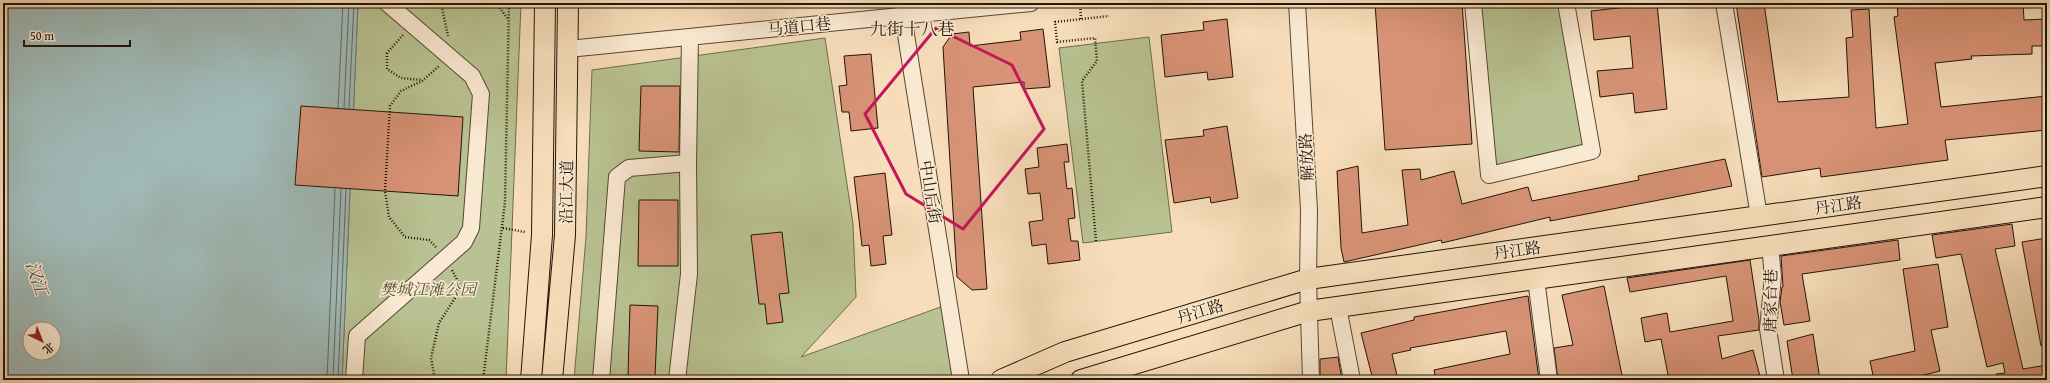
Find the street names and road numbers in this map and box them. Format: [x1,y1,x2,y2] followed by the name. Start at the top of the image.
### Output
[766,11,832,41] street label: 马道口巷
[1293,132,1319,182] street label: 解放路
[914,159,948,225] street label: 中山后街
[553,160,579,224] street label: 沿江大道
[1813,190,1863,220] street label: 丹江路
[1492,235,1542,265] street label: 丹江路
[1757,269,1783,333] street label: 唐家台巷
[1174,293,1226,329] street label: 丹江路

